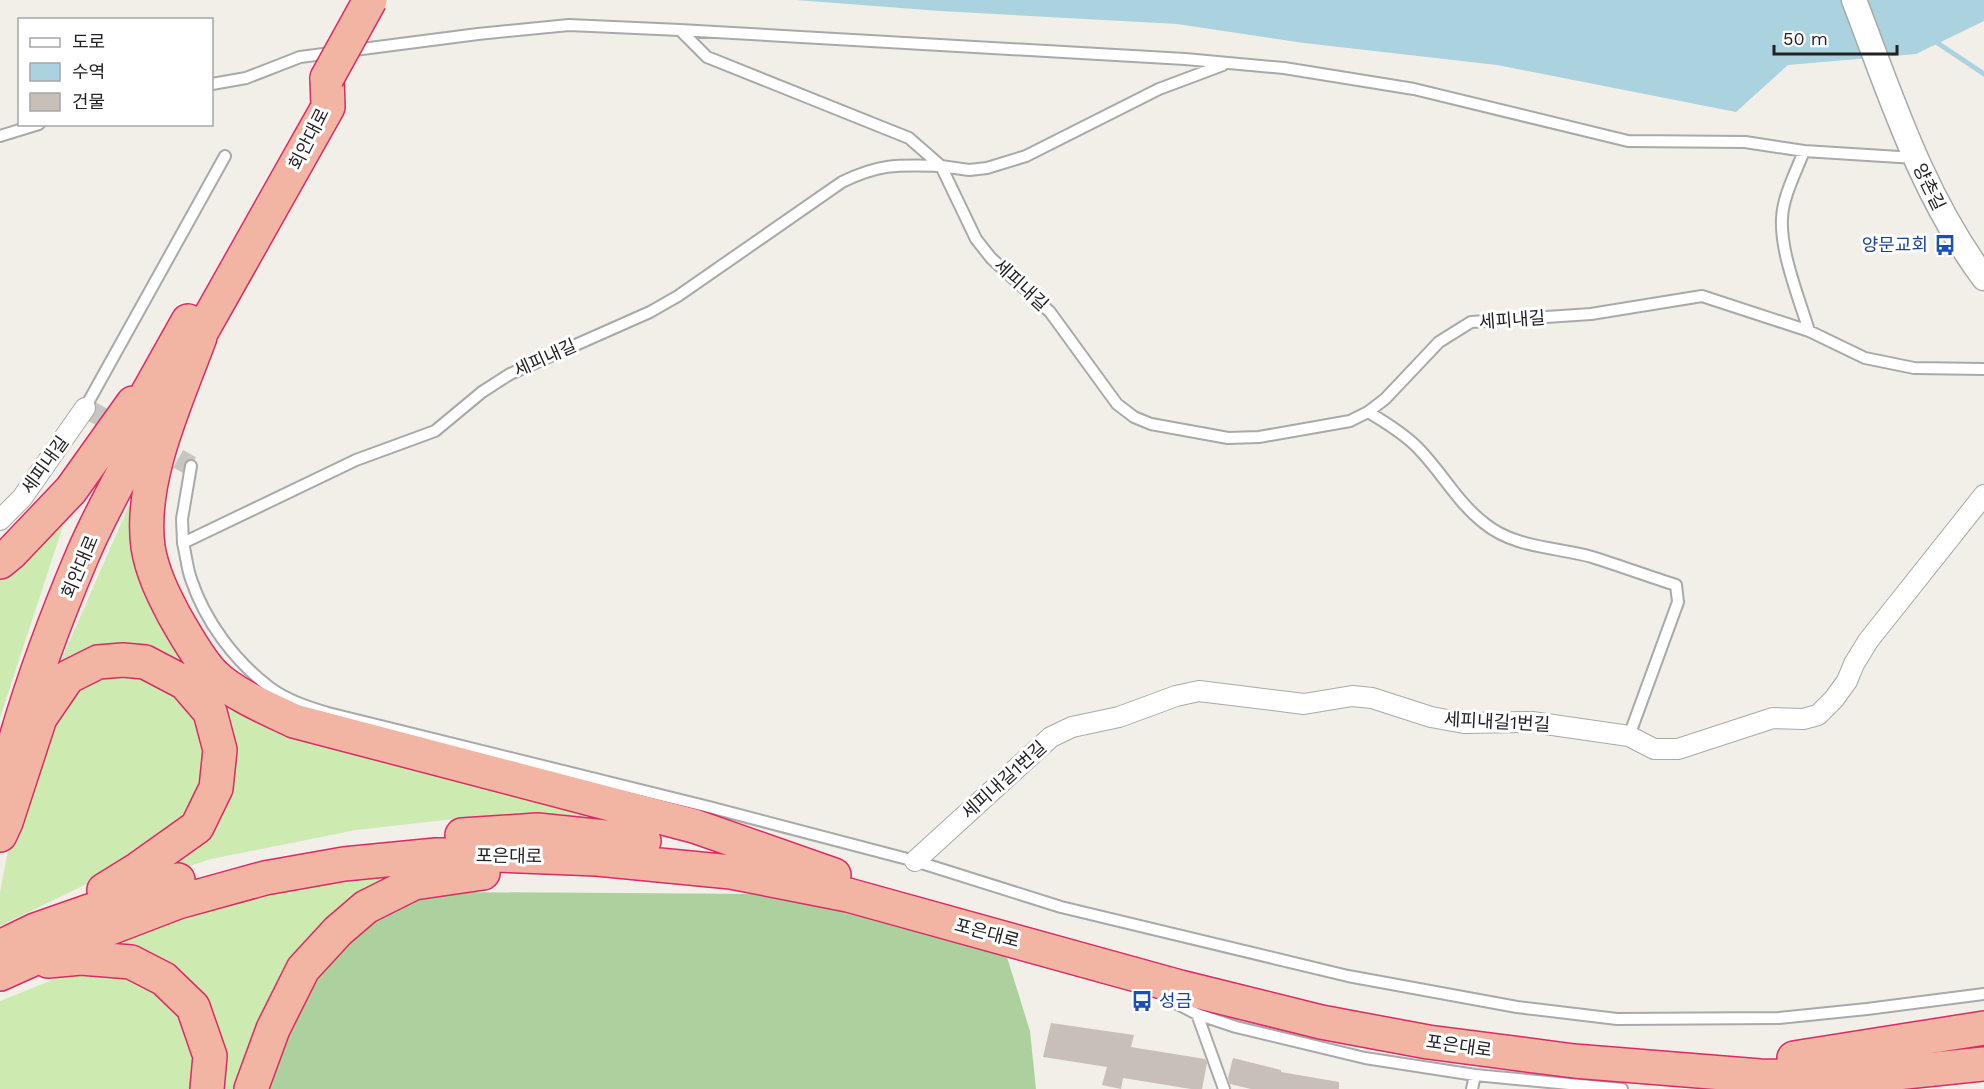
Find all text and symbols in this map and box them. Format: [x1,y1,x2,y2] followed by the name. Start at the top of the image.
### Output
[18,18,213,126] legend
[1774,18,1897,56] scale bar
[1783,28,1828,49] text: 50 m
[72,31,105,52] text: 도로
[72,61,105,82] text: 수역
[72,91,105,112] text: 건물
[284,104,333,173] street label: 회안대로
[1909,160,1950,214] street label: 양촌길
[1933,233,1957,257] bus stop icon: 양문교회
[1862,234,1928,255] place label: 양문교회
[990,254,1053,315] street label: 세피내길
[1478,307,1546,332] street label: 세피내길
[510,334,579,381] street label: 세피내길
[17,432,73,498] street label: 세피내길
[57,532,102,601] street label: 회안대로
[1443,708,1551,735] street label: 세피내길1번길
[957,736,1050,823] street label: 세피내길1번길
[476,844,542,867] street label: 포은대로
[952,914,1022,951] street label: 포은대로
[1130,989,1154,1013] bus stop icon: 성금
[1159,990,1192,1011] place label: 성금
[1425,1030,1493,1061] street label: 포은대로

